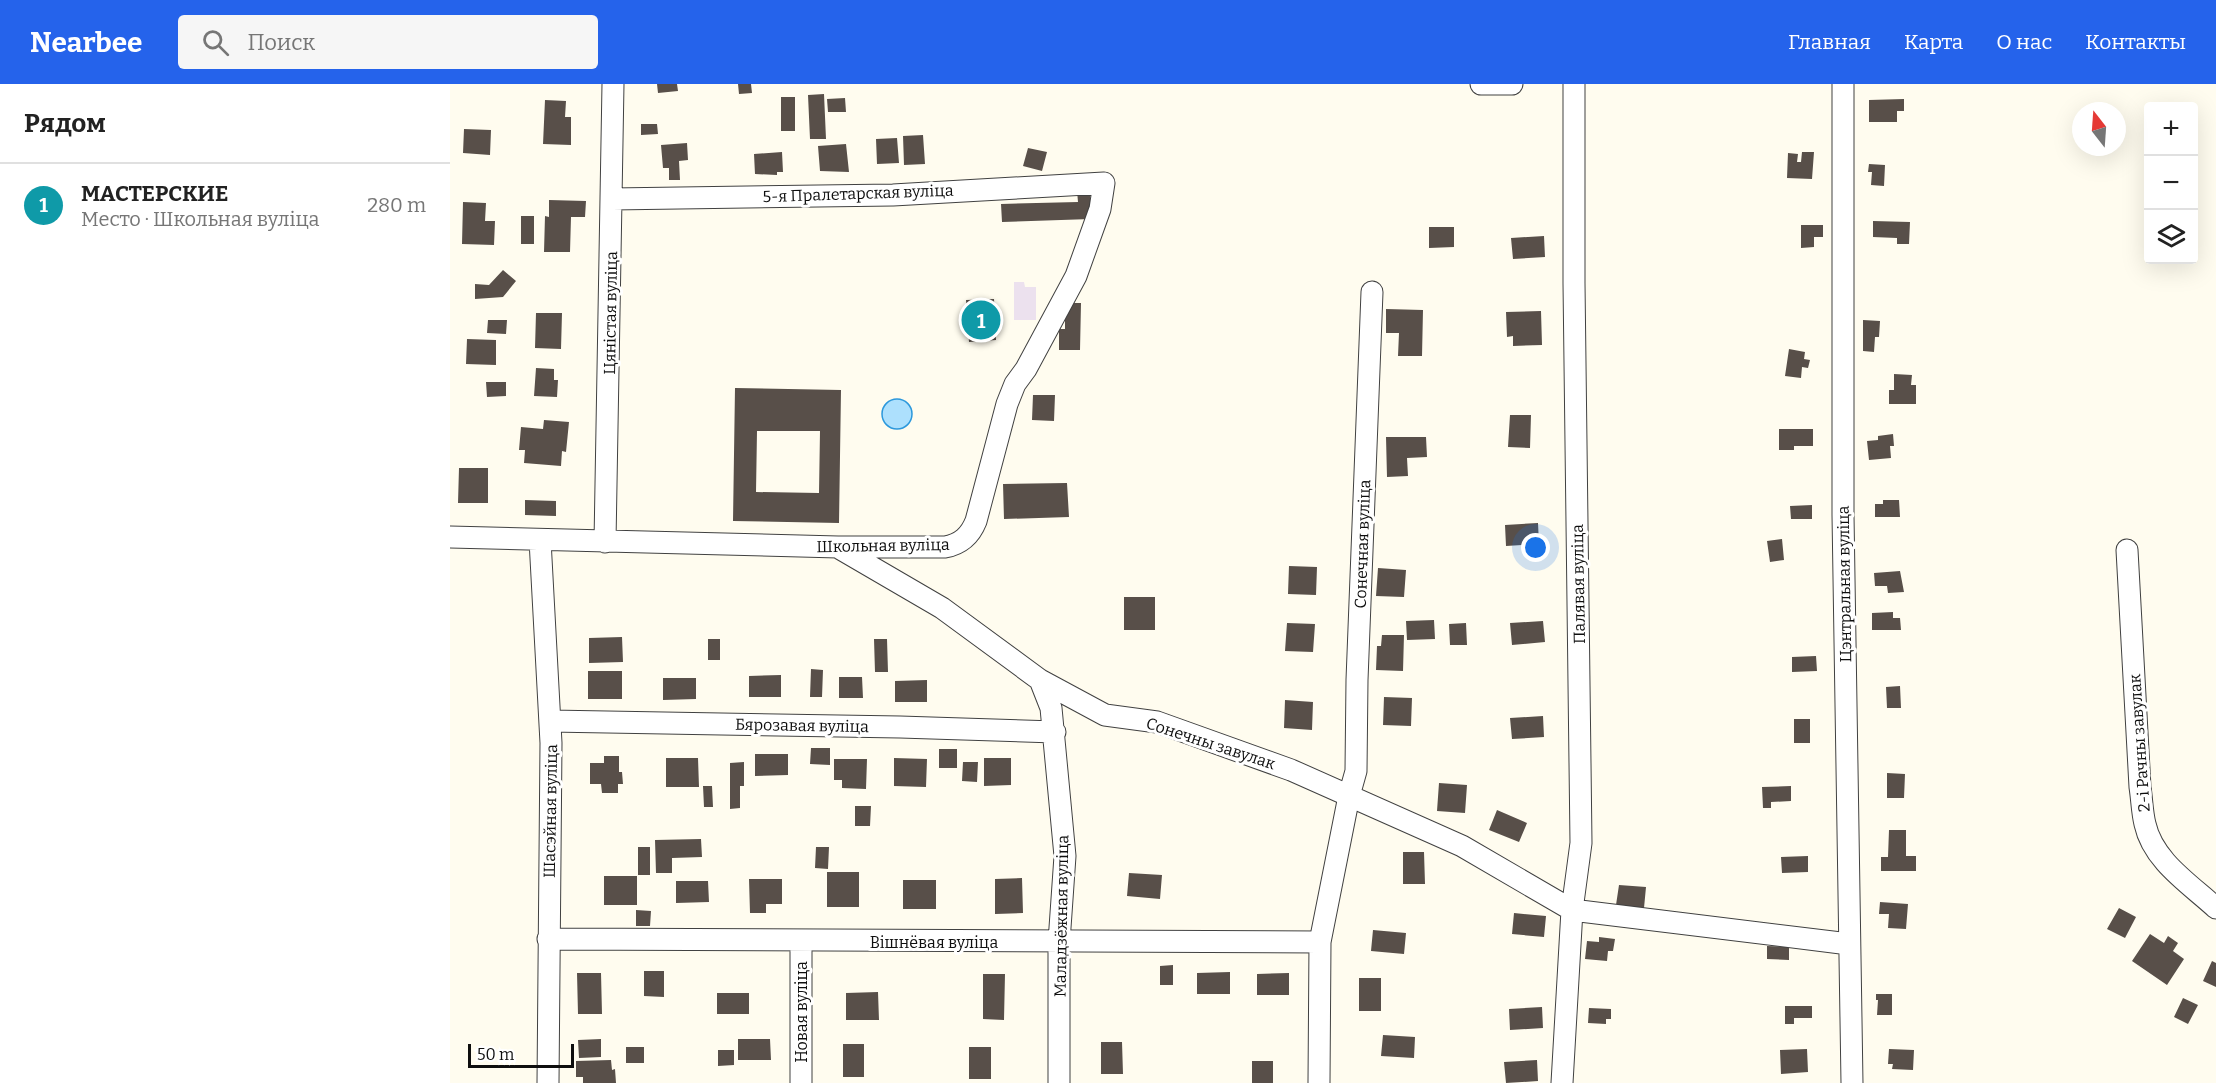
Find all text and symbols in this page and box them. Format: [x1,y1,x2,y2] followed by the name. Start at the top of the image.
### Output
[178,15,598,69] search box
[30,26,142,59] text: Nearbee
[199,26,232,59] icon: search
[247,29,315,56] text: Поиск
[1788,29,1871,55] text: Главная
[1904,29,1963,55] text: Карта
[1996,29,2052,55] text: О нас
[2085,29,2186,55] text: Контакты
[2072,102,2126,156] north arrow
[2144,102,2198,264] map controls
[2144,102,2198,156] button: +
[24,108,106,139] text: Рядом
[2144,156,2198,210] button: −
[81,180,228,207] text: МАСТЕРСКИЕ
[762,181,954,206] street label: 5-я Пралетарская вуліца
[39,193,48,217] text: 1
[367,193,426,217] text: 280 m
[81,207,320,231] text: Место · Школьная вуліца
[2144,210,2198,264] button: layers
[600,251,621,375] street label: Цяністая вуліца
[962,298,1000,342] pin: 1
[1351,479,1374,609] street label: Сонечная вуліца
[1834,505,1855,663] street label: Цэнтральная вуліца
[1568,524,1589,644] street label: Палявая вуліца
[1521,533,1550,562] your location
[816,535,950,556] street label: Школьная вуліца
[2125,673,2154,813] street label: 2-і Рачны завулак
[1144,714,1278,774] street label: Сонечны завулак
[735,715,869,736] street label: Бярозавая вуліца
[540,744,561,878] street label: Шасэйная вуліца
[1051,835,1072,997] street label: Маладзёжная вуліца
[870,933,998,952] street label: Вішнёвая вуліца
[792,961,811,1063] street label: Новая вуліца
[468,1041,574,1068] scale bar
[477,1045,514,1064] text: 50 m

